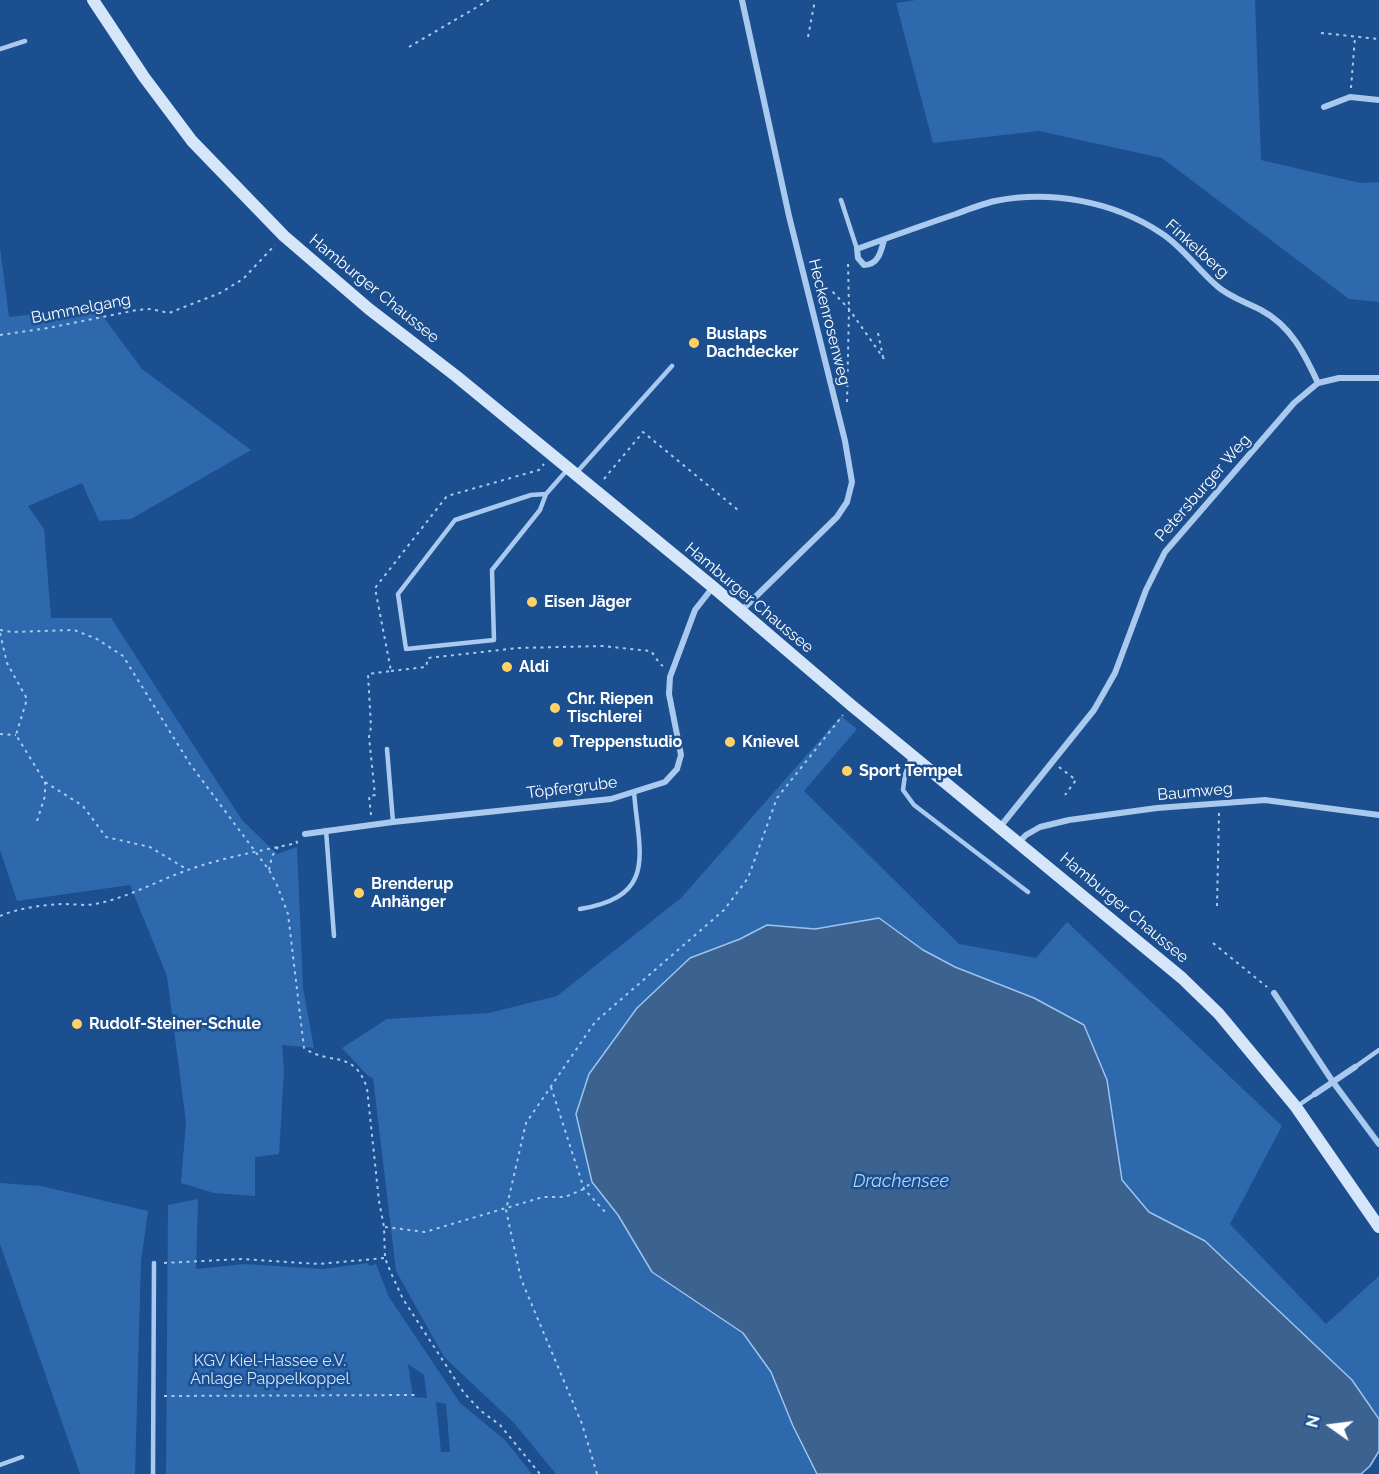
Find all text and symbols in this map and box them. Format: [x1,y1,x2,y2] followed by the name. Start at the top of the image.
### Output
[1161,216,1233,282] street label: Finkelberg
[305,231,443,347] street label: Hamburger Chaussee
[804,257,854,387] street label: Heckenrosenweg
[30,290,132,328] street label: Bummelgang
[706,324,798,362] place label: Buslaps Dachdecker
[687,336,701,350] marker: Buslaps Dachdecker
[1151,430,1255,546] street label: Petersburger Weg
[681,539,817,657] street label: Hamburger Chaussee
[544,592,631,612] place label: Eisen Jäger
[525,595,539,609] marker: Eisen Jäger
[519,657,549,677] place label: Aldi
[500,660,514,674] marker: Aldi
[567,689,653,727] place label: Chr. Riepen Tischlerei
[548,701,562,715] marker: Chr. Riepen Tischlerei
[570,732,682,752] place label: Treppenstudio
[742,732,799,752] place label: Knievel
[551,735,565,749] marker: Treppenstudio
[723,735,737,749] marker: Knievel
[859,761,962,781] place label: Sport Tempel
[840,764,854,778] marker: Sport Tempel
[526,773,618,803] street label: Töpfergrube
[1157,779,1233,805] street label: Baumweg
[1056,849,1192,967] street label: Hamburger Chaussee
[371,874,453,912] place label: Brenderup Anhänger
[352,886,366,900] marker: Brenderup Anhänger
[89,1014,261,1034] place label: Rudolf-Steiner-Schule
[70,1017,84,1031] marker: Rudolf-Steiner-Schule
[853,1171,949,1193] water label: Drachensee
[190,1351,350,1389] park label: KGV Kiel-Hassee e.V. Anlage Pappelkoppel
[1301,1396,1361,1456] north arrow
[1302,1413,1324,1430] text: N

